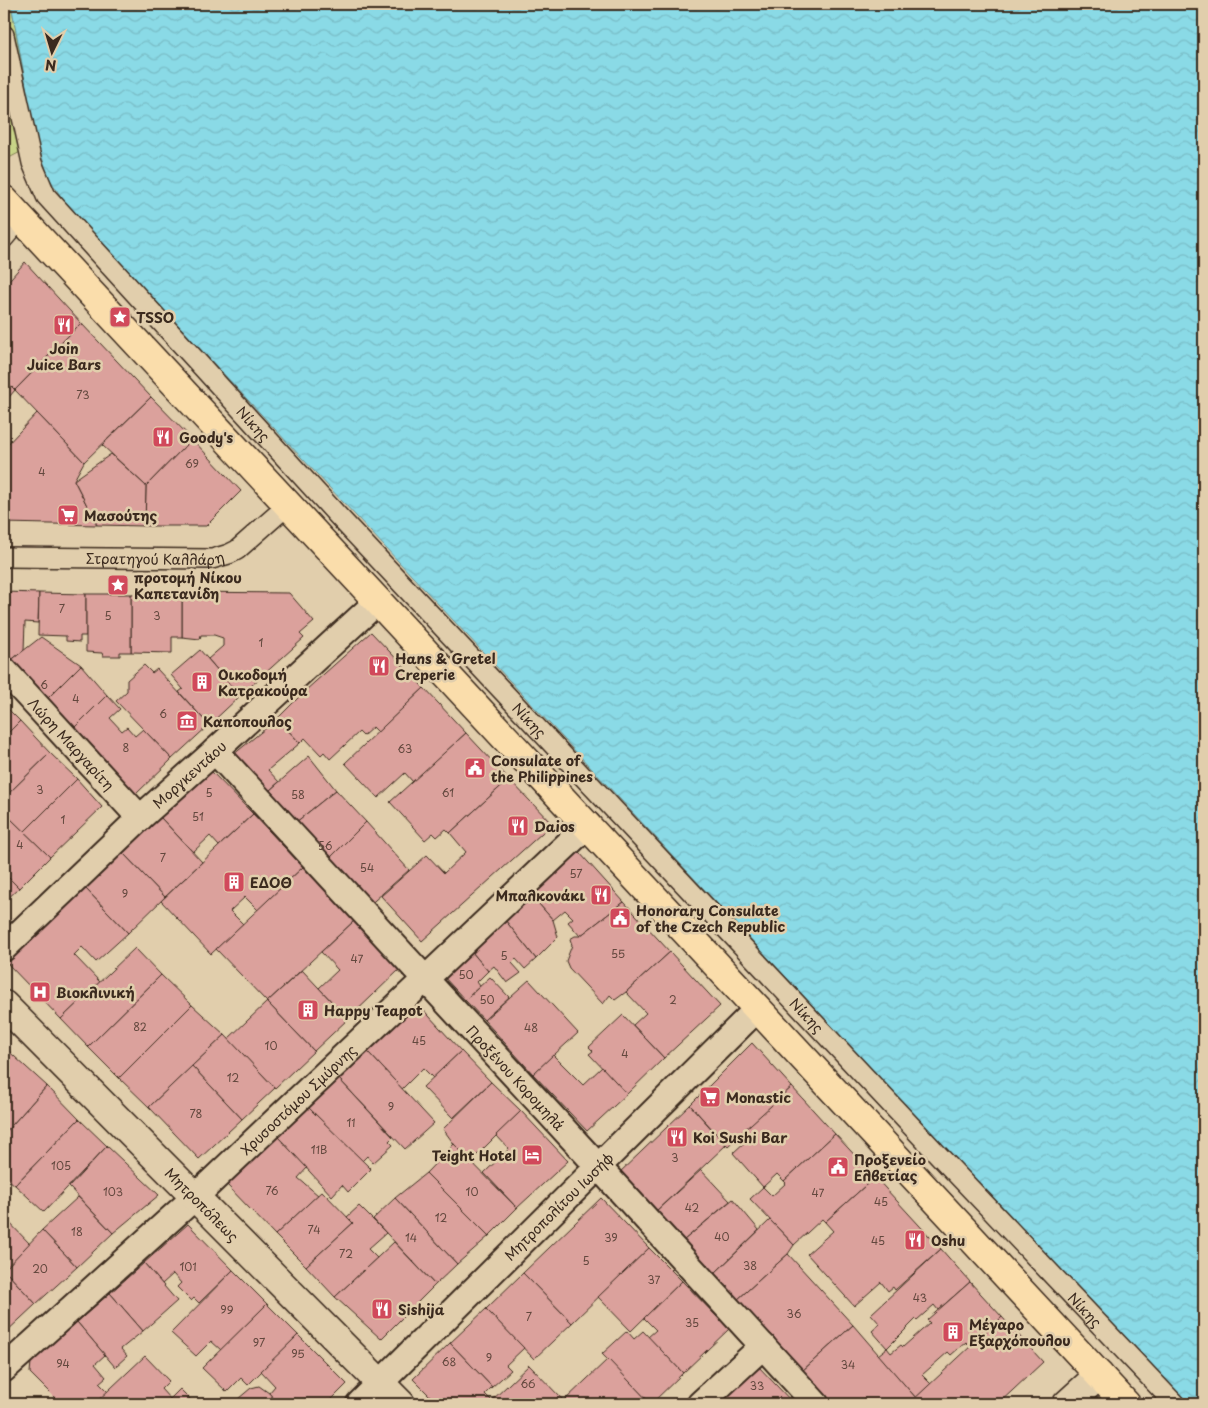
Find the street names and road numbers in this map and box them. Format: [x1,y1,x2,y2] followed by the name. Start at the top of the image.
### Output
[232,401,275,446] street label: Νίκης
[86,546,227,570] street label: Στρατηγού Καλλάρη
[24,693,120,795] street label: Λώρη Μαργαρίτη
[508,698,552,742] street label: Νίκης
[148,735,231,813] street label: Μοργκεντάου
[785,993,829,1037] street label: Νίκης
[462,1020,570,1135] street label: Προξένου Κορομηλά
[236,1039,361,1159] street label: Χρυσοστόμου Σμύρνης
[499,1147,618,1265] street label: Μητροπολίτου Ιωσήφ
[161,1162,244,1246] street label: Μητροπόλεως
[1063,1287,1107,1332] street label: Νίκης

